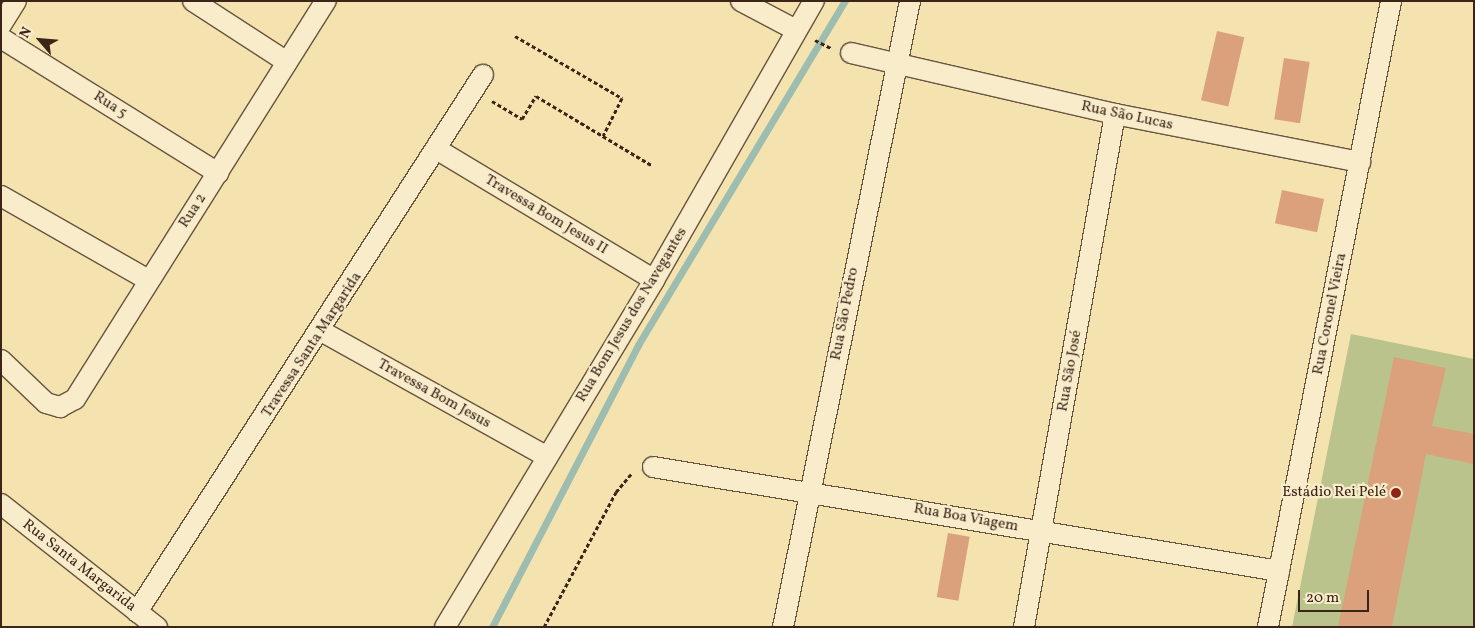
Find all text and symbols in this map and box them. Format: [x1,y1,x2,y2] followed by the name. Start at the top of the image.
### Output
[15,15,65,65] north arrow
[15,24,37,42] text: N
[90,88,130,122] street label: Rua 5
[1079,97,1175,135] street label: Rua São Lucas
[481,171,611,259] street label: Travessa Bom Jesus II
[175,190,211,232] street label: Rua 2
[573,224,691,406] street label: Rua Bom Jesus dos Navegantes
[1309,251,1351,377] street label: Rua Coronel Vieira
[827,266,863,362] street label: Rua São Pedro
[258,269,366,421] street label: Travessa Santa Margarida
[1054,329,1086,413] street label: Rua São José
[374,355,494,433] street label: Travessa Bom Jesus
[1282,484,1386,502] place label: Estádio Rei Pelé
[1390,487,1402,499] marker: Estádio Rei Pelé
[912,500,1020,536] street label: Rua Boa Viagem
[19,516,139,616] street label: Rua Santa Margarida
[1300,580,1371,612] scale bar
[1306,588,1339,609] text: 20 m

